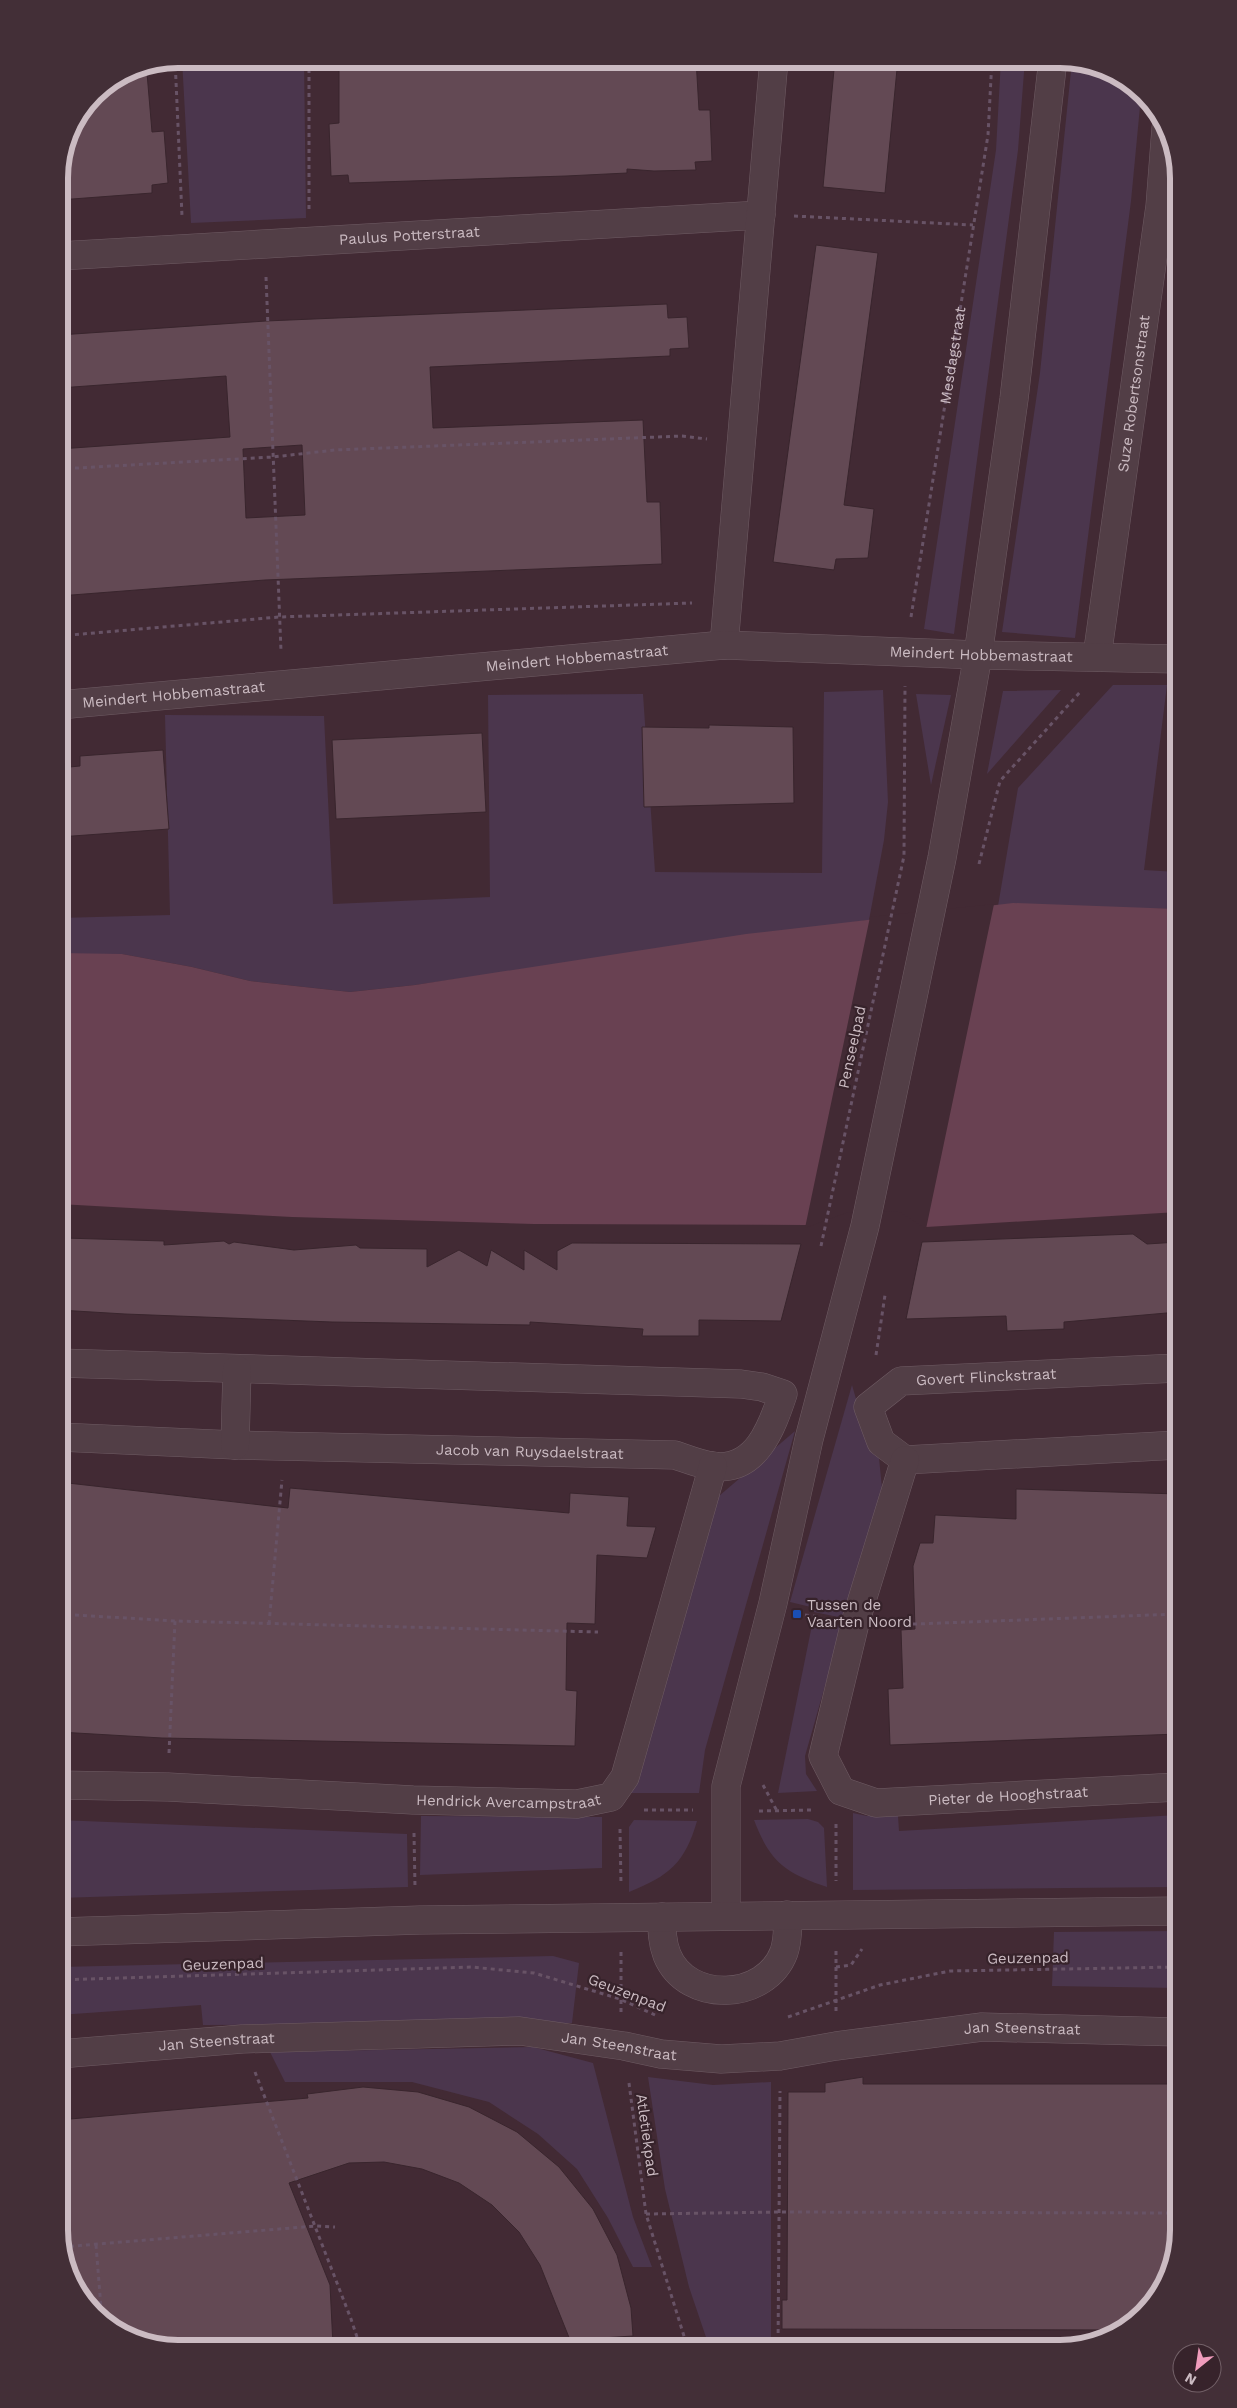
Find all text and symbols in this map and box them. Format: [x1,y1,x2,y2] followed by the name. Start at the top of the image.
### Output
[339,222,481,249] street label: Paulus Potterstraat
[936,305,970,405] street label: Mesdagstraat
[1114,313,1154,473] street label: Suze Robertsonstraat
[485,641,670,675] street label: Meindert Hobbemastraat
[889,643,1074,666] street label: Meindert Hobbemastraat
[82,677,266,712] street label: Meindert Hobbemastraat
[834,1004,870,1090] street label: Penseelpad
[916,1365,1057,1389] street label: Govert Flinckstraat
[436,1441,624,1463] street label: Jacob van Ruysdaelstraat
[807,1596,912,1631] place label: Tussen de Vaarten Noord
[791,1608,803,1620] marker: Tussen de Vaarten Noord
[928,1783,1089,1809] street label: Pieter de Hooghstraat
[416,1790,603,1813] street label: Hendrick Avercampstraat
[987,1948,1069,1968] street label: Geuzenpad
[182,1954,264,1974] street label: Geuzenpad
[586,1970,668,2016] street label: Geuzenpad
[963,2018,1081,2039] street label: Jan Steenstraat
[560,2028,678,2064] street label: Jan Steenstraat
[158,2029,276,2055] street label: Jan Steenstraat
[632,2092,662,2178] street label: Atletiekpad
[1172,2343,1222,2393] north arrow
[1182,2370,1199,2389] text: N

